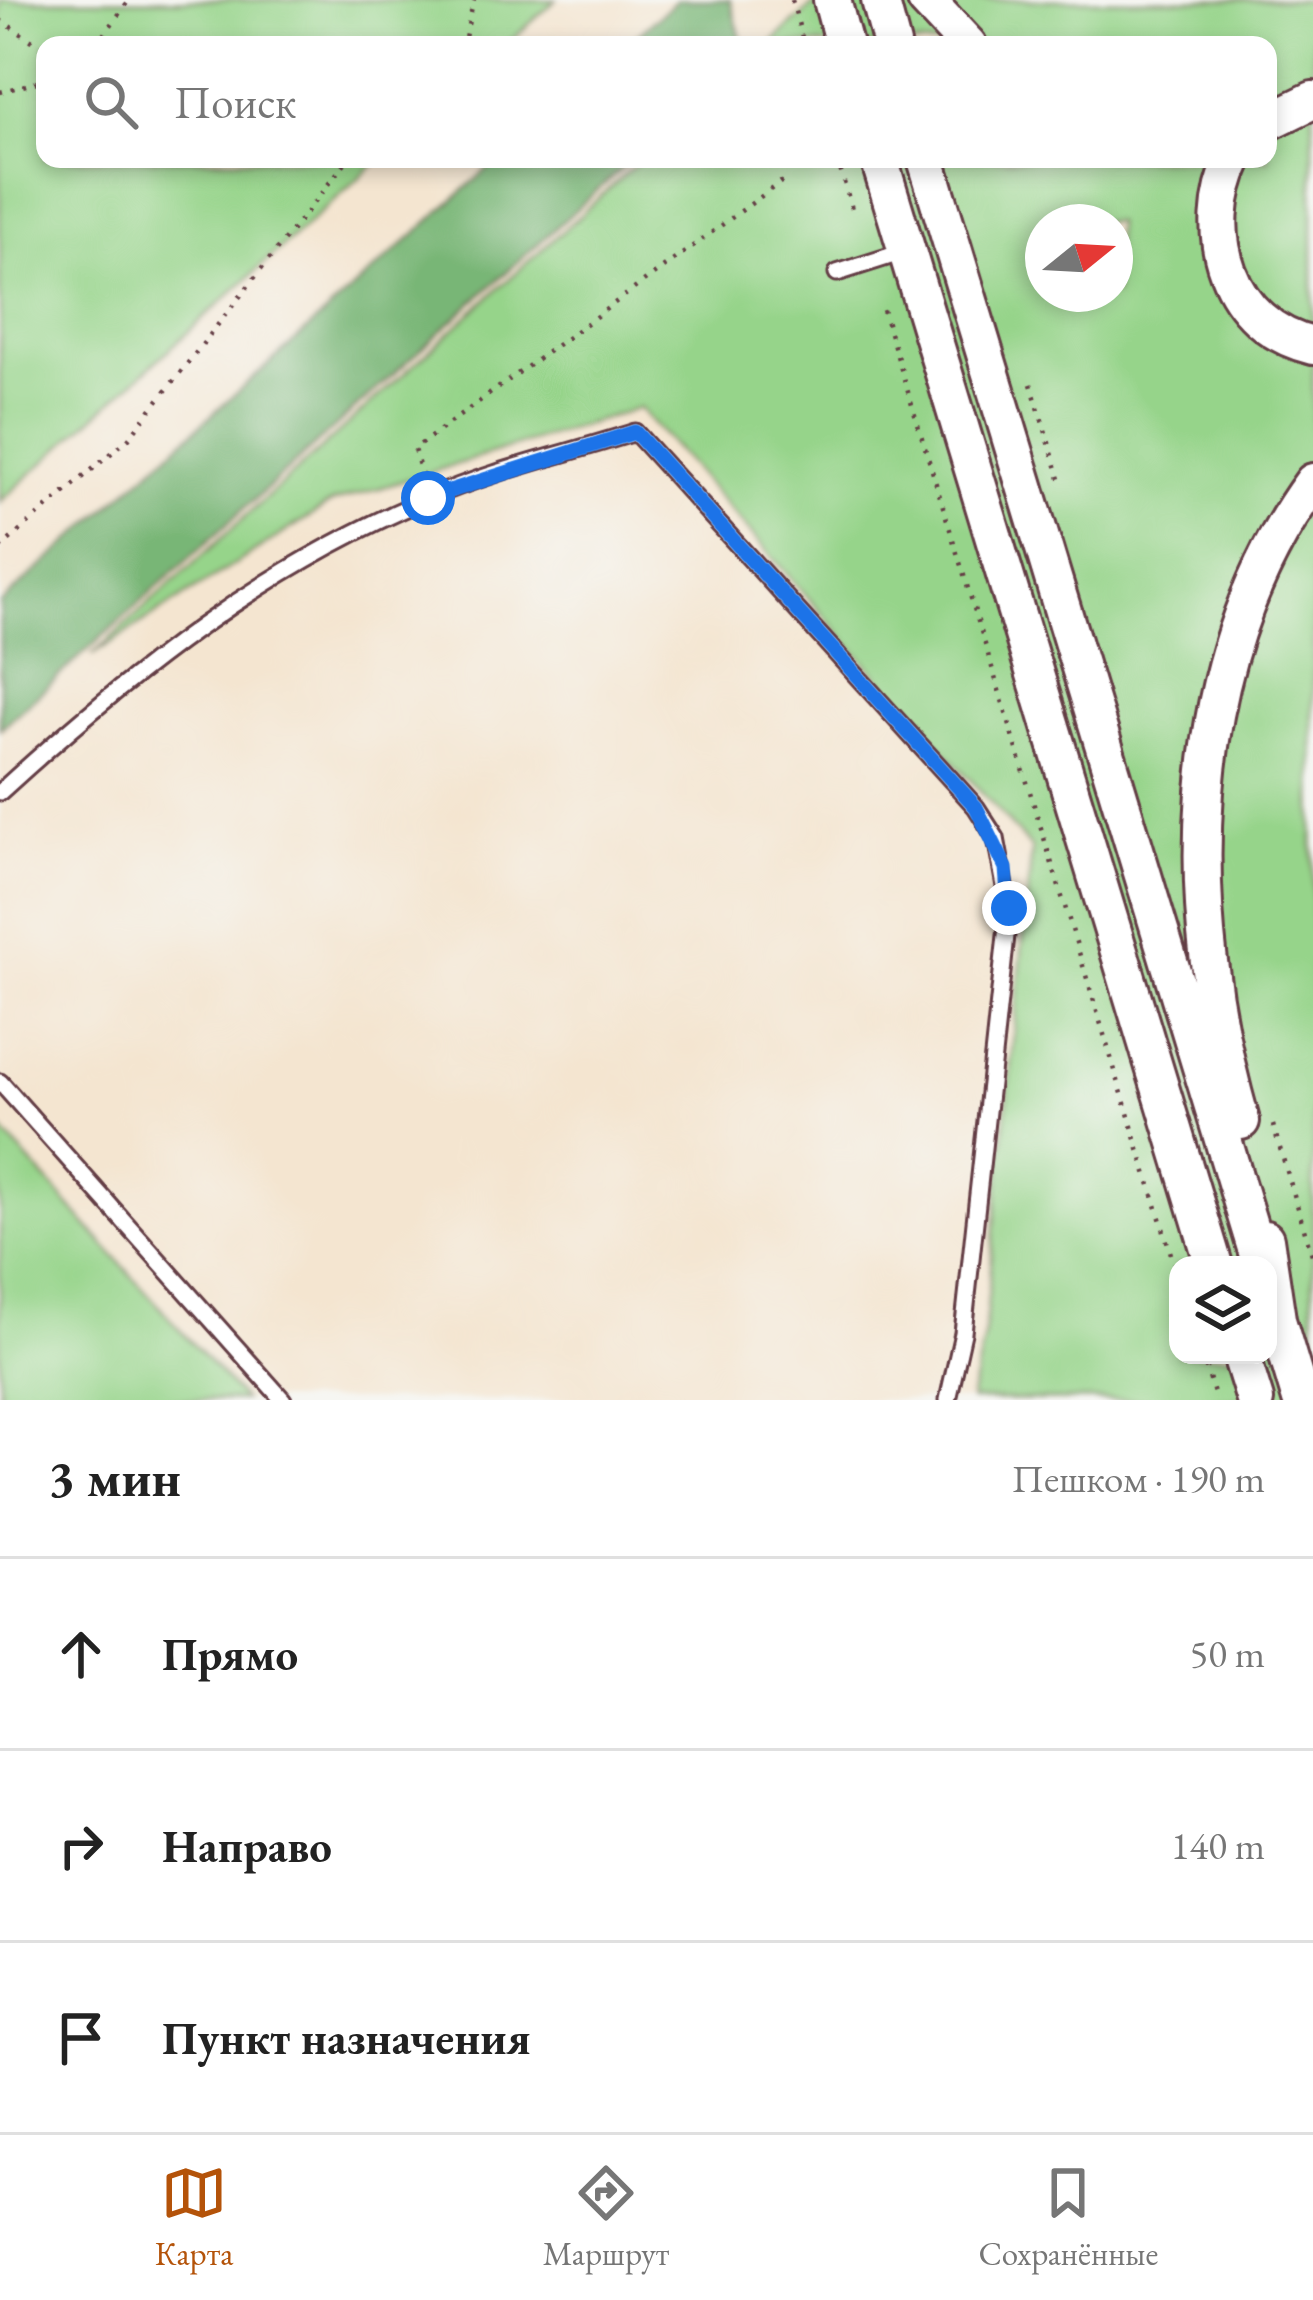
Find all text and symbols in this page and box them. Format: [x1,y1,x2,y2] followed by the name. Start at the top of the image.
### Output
[36,36,1277,168] search box
[78,69,144,135] icon: search
[174,73,296,131] text: Поиск
[1025,204,1133,312] north arrow
[401,471,455,525] route start
[982,881,1036,935] route end
[1169,1256,1277,1364] map controls
[1169,1256,1277,1364] button: layers
[48,1445,181,1511] text: 3 мин
[1012,1453,1265,1504] text: Пешком · 190 m
[48,1621,114,1687] icon: ahead
[162,1625,298,1683] text: Прямо
[1189,1628,1265,1679] text: 50 m
[48,1813,114,1879] icon: right
[162,1817,332,1875] text: Направо
[1171,1820,1265,1871] text: 140 m
[48,2005,114,2071] icon: arrive
[162,2009,531,2067] text: Пункт назначения
[155,2160,233,2275] tab: Карта
[543,2160,669,2275] tab: Маршрут
[978,2160,1158,2275] tab: Сохранённые

